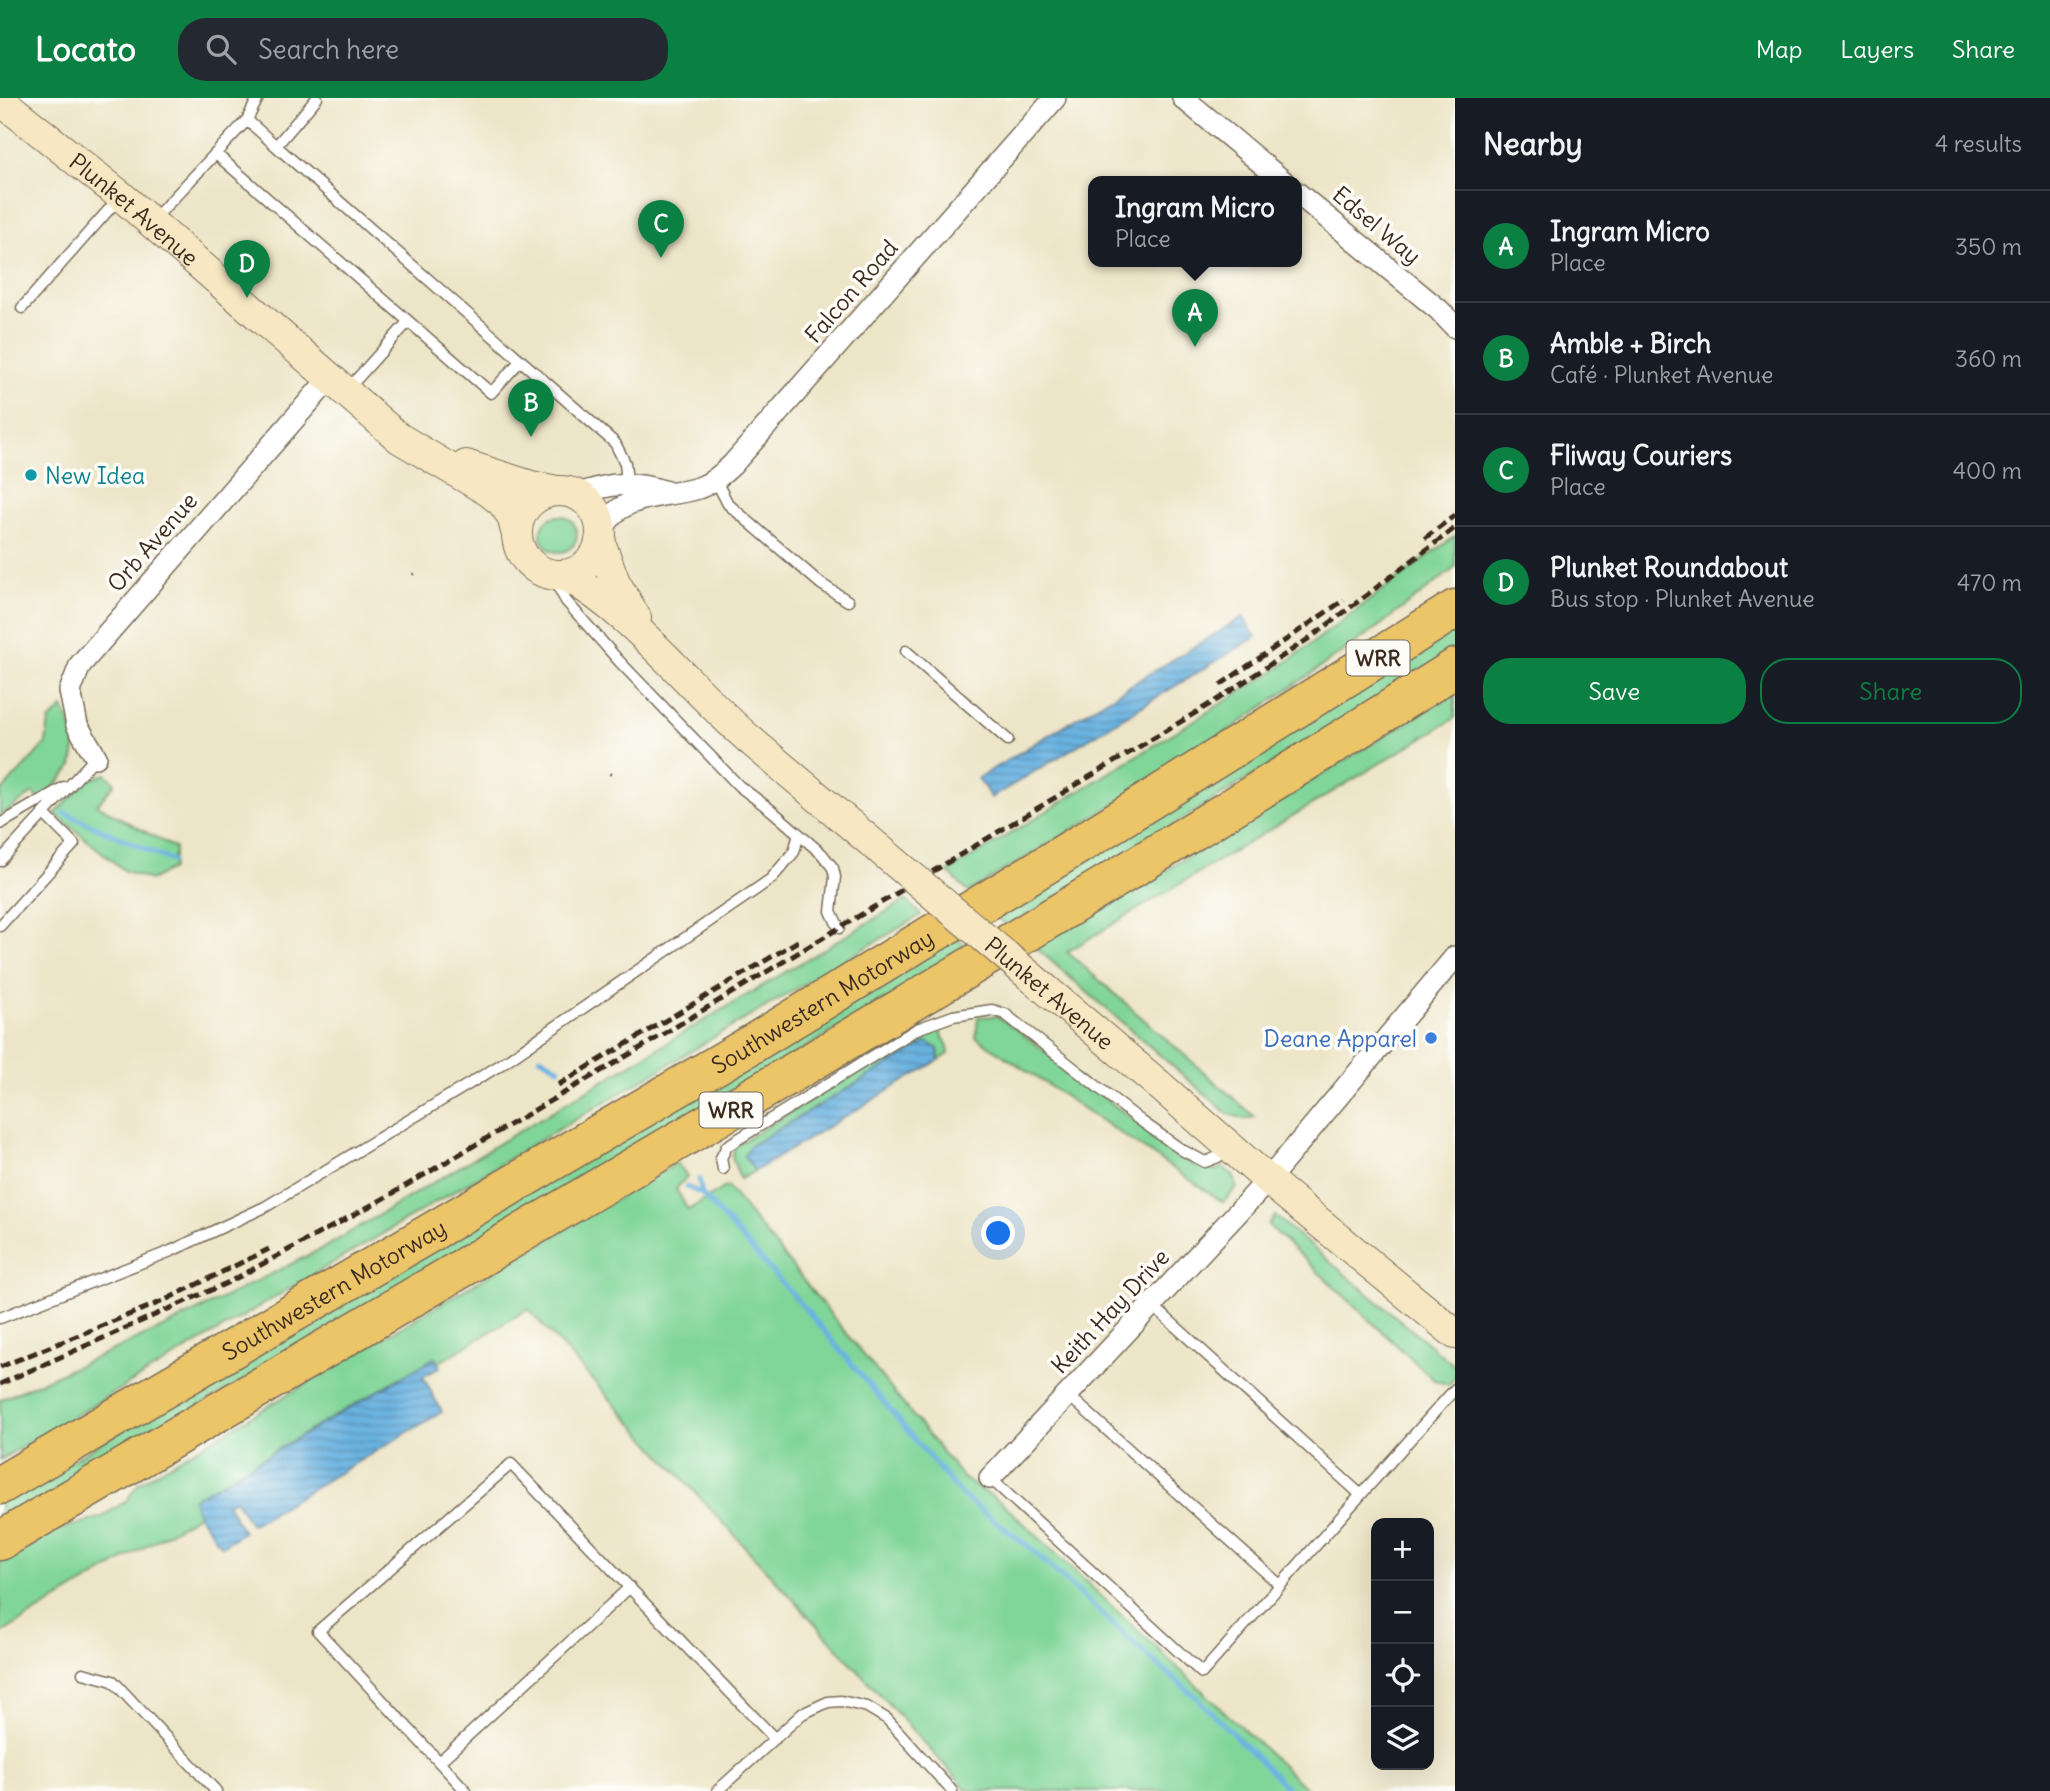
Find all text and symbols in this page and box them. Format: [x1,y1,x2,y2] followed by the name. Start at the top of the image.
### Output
[178,18,668,81] search box
[35,28,136,70] text: Locato
[202,30,240,68] icon: search
[258,33,399,66] text: Search here
[1756,34,1802,64] text: Map
[1840,34,1914,64] text: Layers
[1952,34,2015,64] text: Share
[1483,125,1583,163] text: Nearby
[1935,129,2022,158] text: 4 results
[64,146,205,272] street label: Plunket Avenue
[1088,176,1302,267] popup
[1327,180,1427,270] street label: Edsel Way
[1115,191,1275,224] text: Ingram Micro
[638,200,684,258] pin: C
[1550,215,1710,248] text: Ingram Micro
[1115,224,1171,253] text: Place
[1499,232,1513,261] text: A
[1955,232,2022,261] text: 350 m
[798,233,904,349] street label: Falcon Road
[224,240,270,298] pin: D
[1550,248,1606,277] text: Place
[1172,289,1218,347] pin: A
[1550,327,1711,360] text: Amble + Birch
[1498,344,1514,373] text: B
[1955,344,2022,373] text: 360 m
[1550,360,1773,389] text: Café · Plunket Avenue
[508,379,554,437] pin: B
[1550,439,1732,472] text: Fliway Couriers
[1498,456,1514,485] text: C
[1953,456,2022,485] text: 400 m
[45,461,145,490] place label: New Idea
[23,467,39,483] marker: New Idea
[1550,472,1606,501] text: Place
[101,486,203,598] street label: Orb Avenue
[1550,551,1788,584] text: Plunket Roundabout
[1498,568,1514,597] text: D
[1957,568,2022,597] text: 470 m
[1550,584,1815,613] text: Bus stop · Plunket Avenue
[1346,640,1410,676] road number: WRR
[1483,658,1746,724] button: Save
[1760,658,2022,724] button: Share
[706,922,938,1079] street label: Southwestern Motorway
[979,930,1120,1055] street label: Plunket Avenue
[1264,1024,1417,1053] place label: Deane Apparel
[1423,1030,1439,1046] marker: Deane Apparel
[700,1093,762,1128] road number: WRR
[217,1212,451,1366] street label: Southwestern Motorway
[981,1216,1015,1250] your location
[1045,1243,1175,1379] street label: Keith Hay Drive
[1371,1518,1434,1770] map controls
[1371,1518,1434,1581] button: +
[1371,1581,1434,1644] button: −
[1371,1644,1434,1707] button: locate
[1371,1707,1434,1770] button: layers

